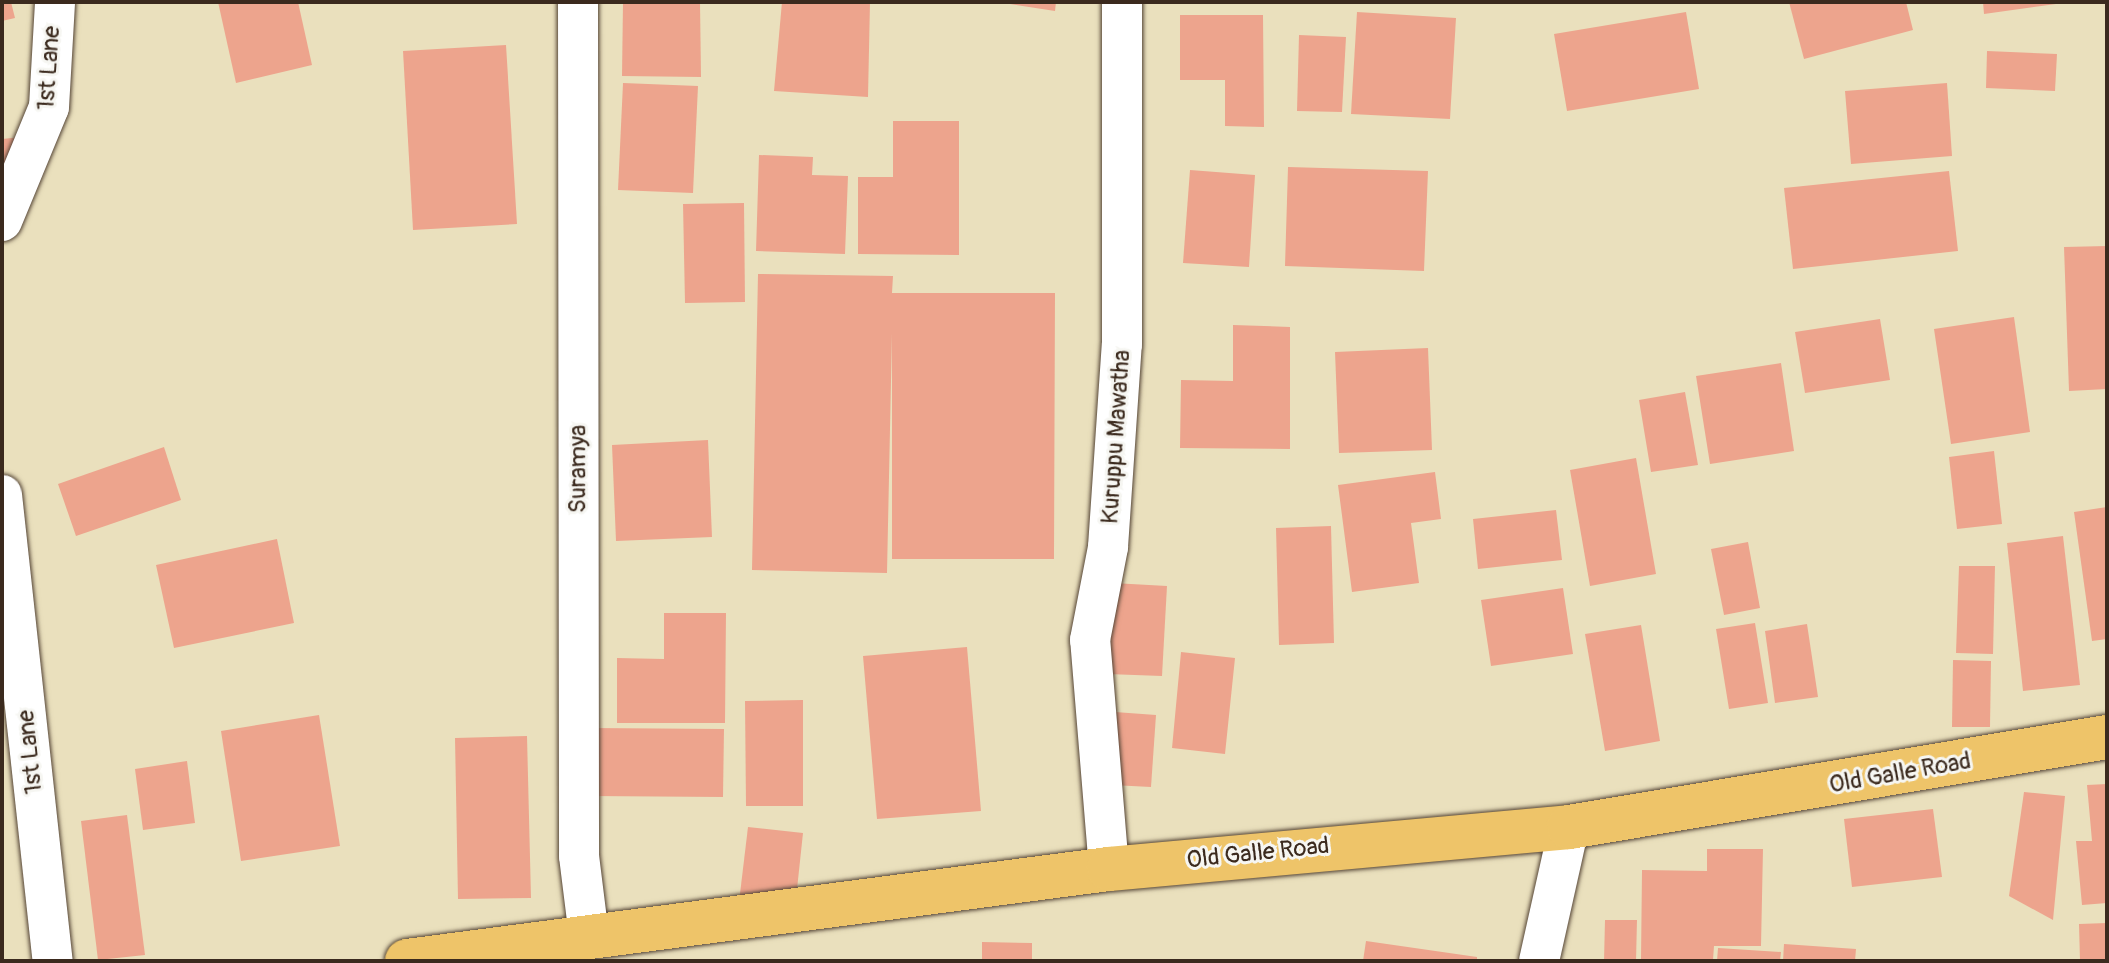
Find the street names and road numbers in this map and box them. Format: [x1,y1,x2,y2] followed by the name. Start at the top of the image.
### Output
[32,25,66,111] street label: 1st Lane
[1096,349,1136,525] street label: Kuruppu Mawatha
[564,425,592,513] street label: Suramya
[11,709,49,795] street label: 1st Lane
[1827,746,1973,800] street label: Old Galle Road
[1185,831,1331,875] street label: Old Galle Road

